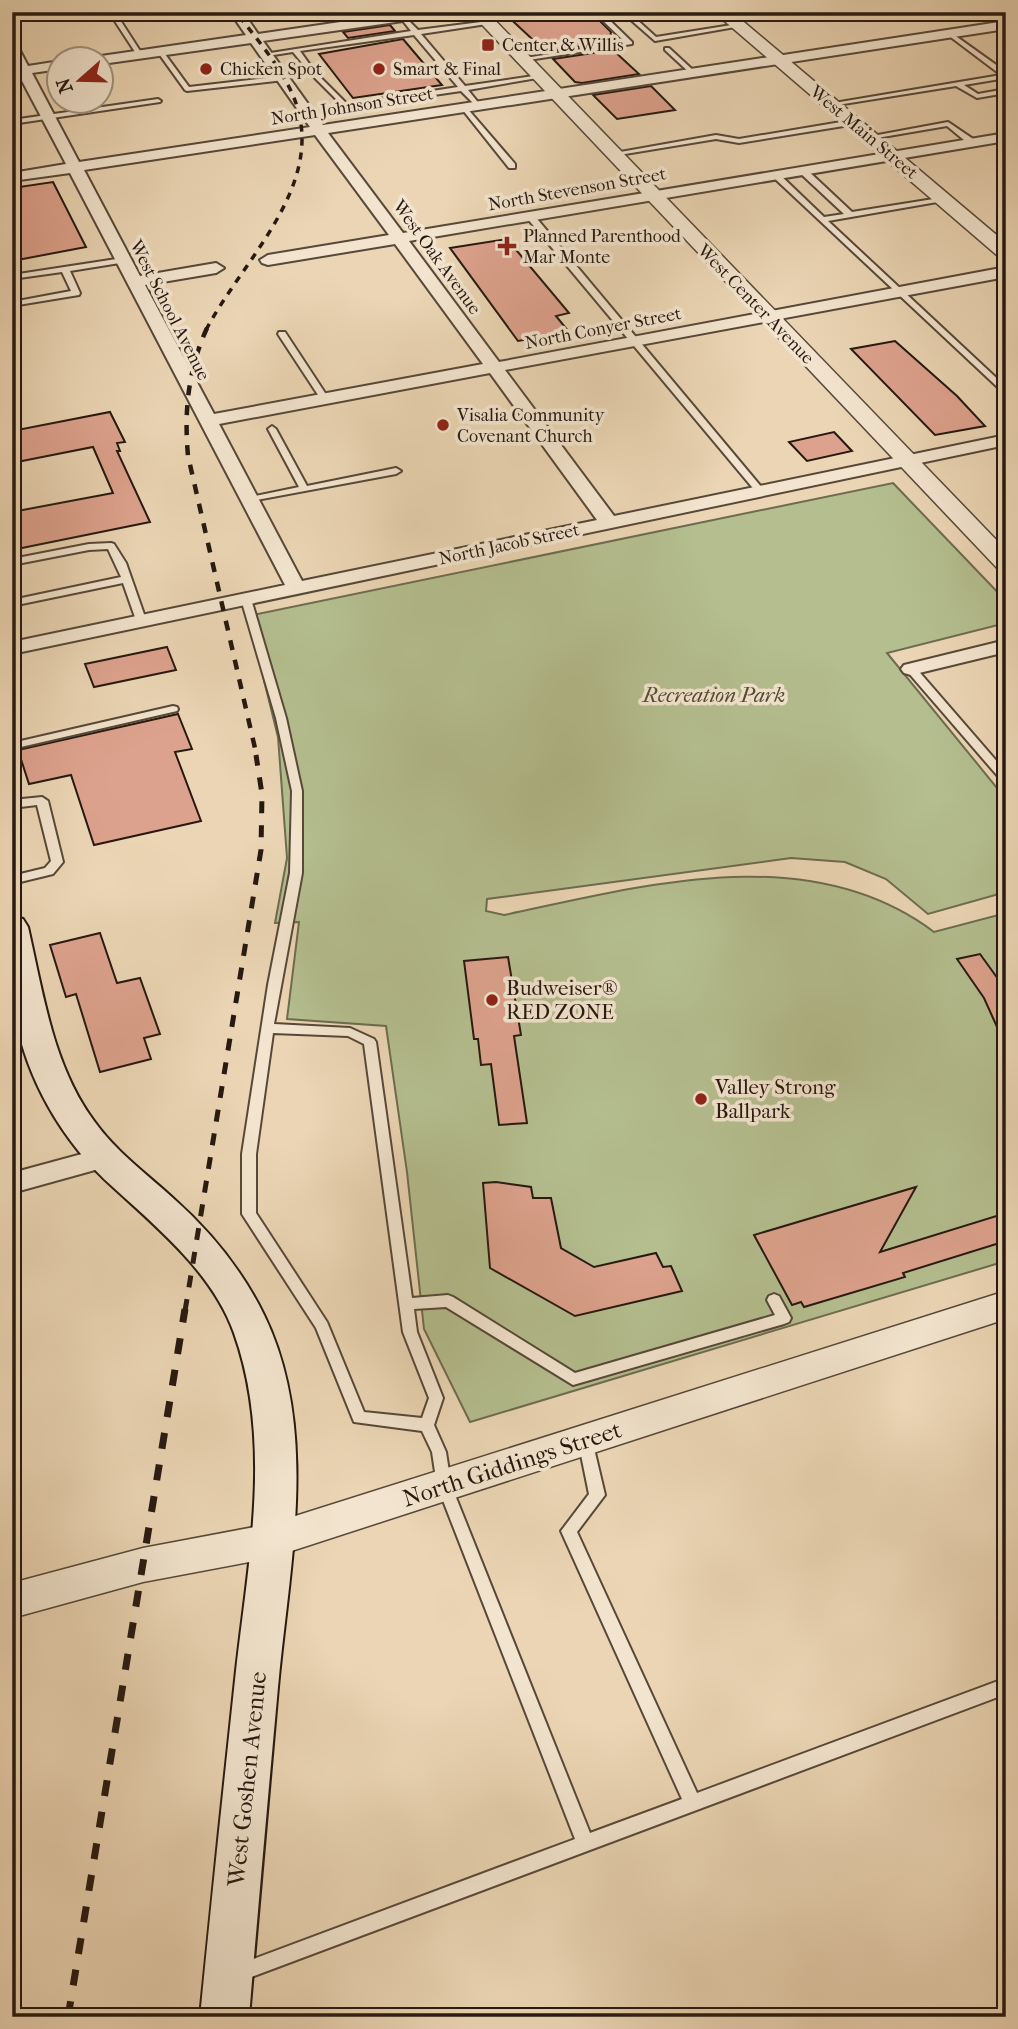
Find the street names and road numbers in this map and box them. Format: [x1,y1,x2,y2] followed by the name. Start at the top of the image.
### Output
[805,81,922,184] street label: West Main Street
[269,83,435,130] street label: North Johnson Street
[486,163,668,215] street label: North Stevenson Street
[388,195,485,319] street label: West Oak Avenue
[125,236,214,384] street label: West School Avenue
[692,239,818,369] street label: West Center Avenue
[523,303,683,354] street label: North Conyer Street
[437,519,582,570] street label: North Jacob Street
[399,1415,625,1513] street label: North Giddings Street
[222,1670,272,1889] street label: West Goshen Avenue

